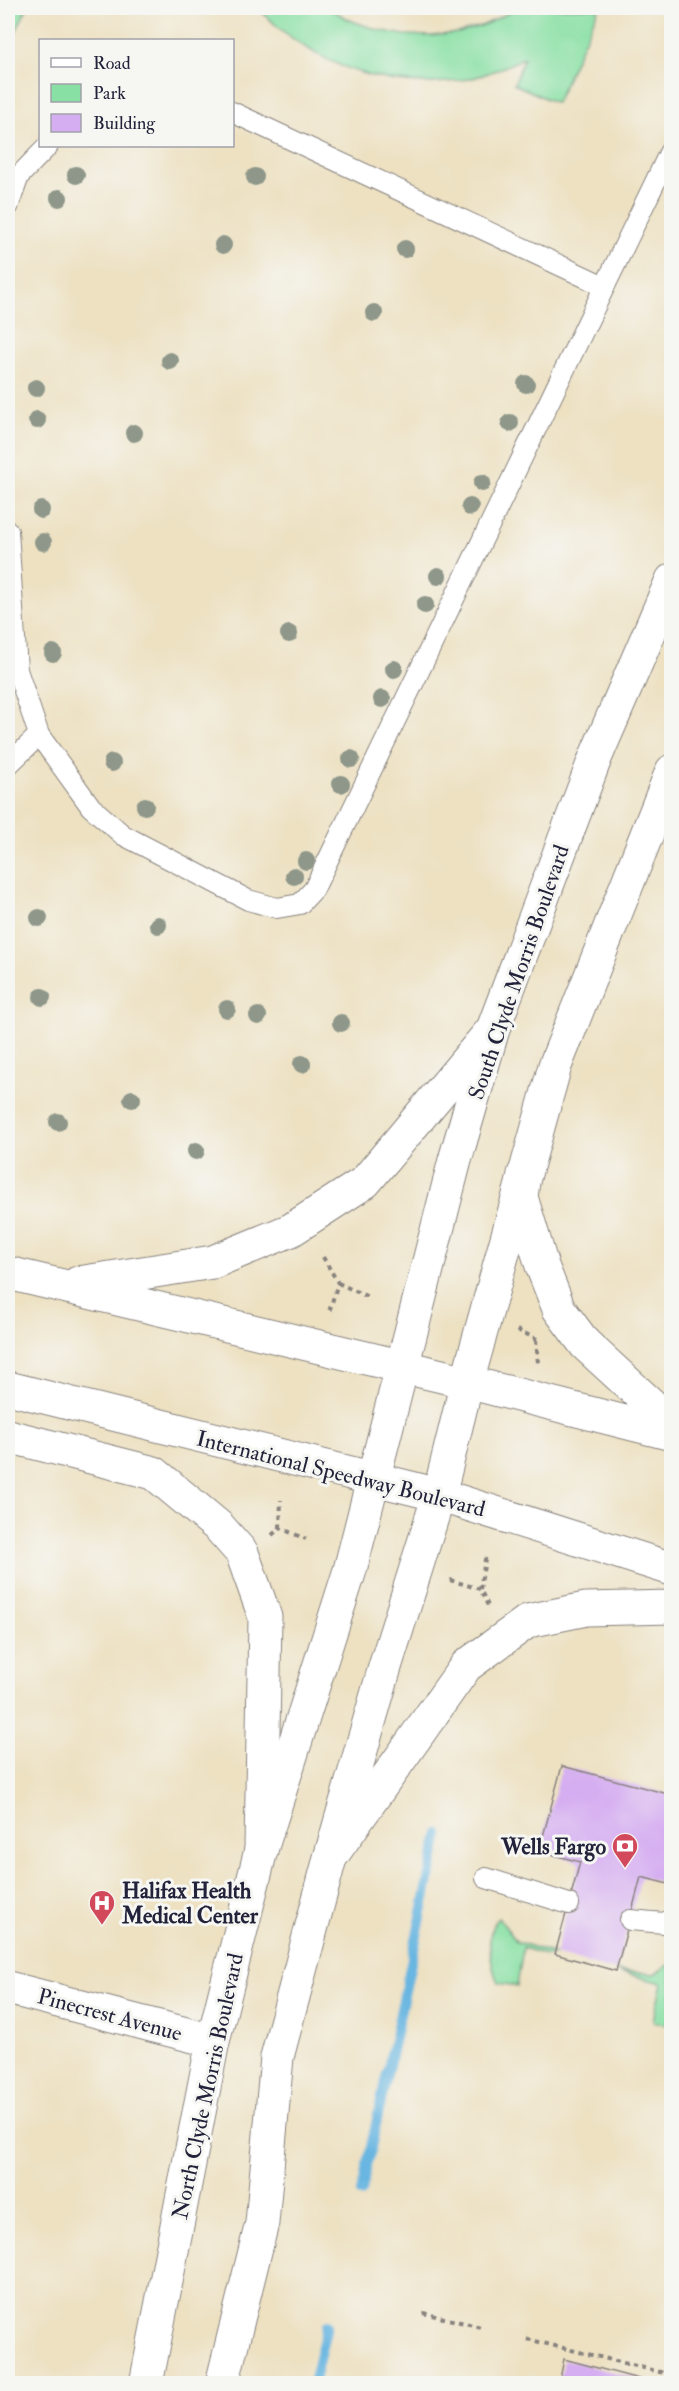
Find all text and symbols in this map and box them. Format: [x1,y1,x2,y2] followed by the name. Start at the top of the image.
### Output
[39,39,234,147] legend
[93,52,131,75] text: Road
[93,82,126,105] text: Park
[93,112,156,135] text: Building
[462,841,576,1103] street label: South Clyde Morris Boulevard
[193,1424,488,1524] street label: International Speedway Boulevard
[610,1831,640,1869] bank icon: Wells Fargo
[500,1833,606,1862] place label: Wells Fargo
[121,1877,259,1930] place label: Halifax Health Medical Center
[87,1888,117,1926] hospital icon: Halifax Health Medical Center
[166,1950,250,2222] street label: North Clyde Morris Boulevard
[34,1982,185,2048] street label: Pinecrest Avenue

